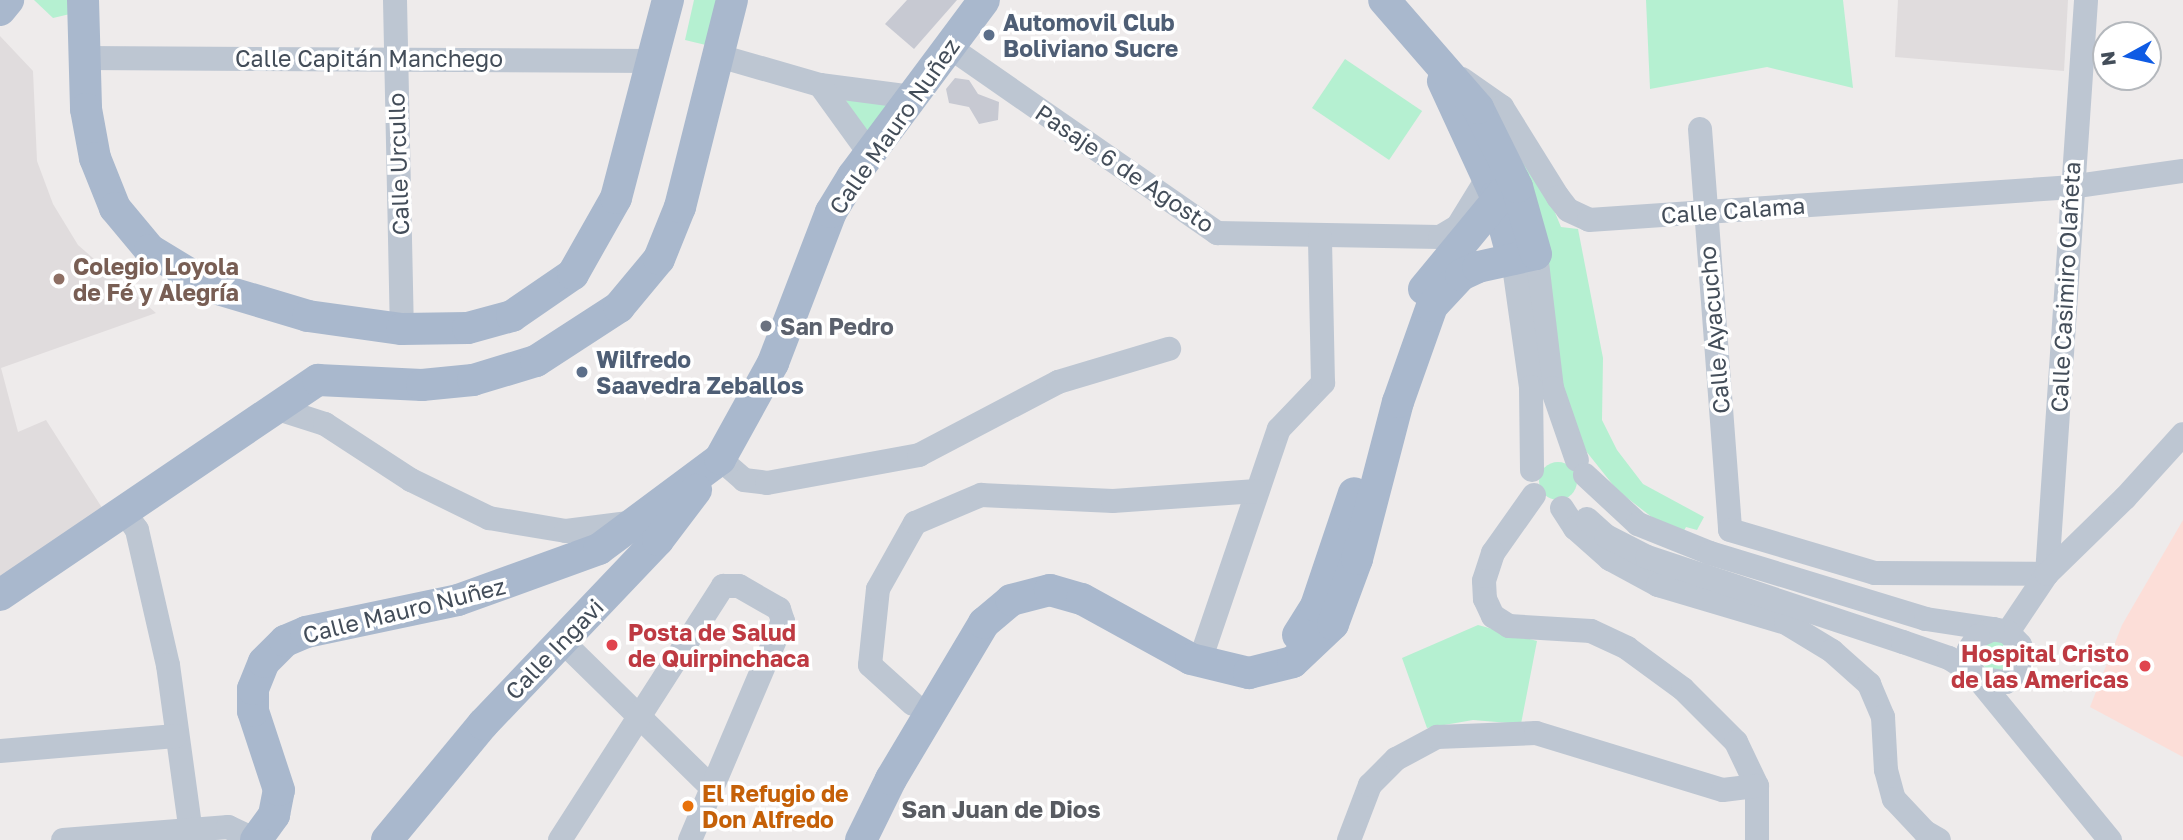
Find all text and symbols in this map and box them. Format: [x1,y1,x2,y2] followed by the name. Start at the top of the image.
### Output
[1003,8,1178,62] place label: Automovil Club Boliviano Sucre
[2092,21,2162,91] north arrow
[981,27,997,43] marker: Automovil Club Boliviano Sucre
[823,33,965,219] street label: Calle Mauro Nuñez
[235,44,503,72] street label: Calle Capitán Manchego
[2095,50,2120,67] text: N
[382,92,414,236] street label: Calle Urcullo
[1030,98,1220,238] street label: Pasaje 6 de Agosto
[2045,161,2085,413] street label: Calle Casimiro Olañeta
[1660,191,1806,229] street label: Calle Calama
[1693,245,1735,415] street label: Calle Ayacucho
[73,252,239,306] place label: Colegio Loyola de Fé y Alegría
[51,271,67,287] marker: Colegio Loyola de Fé y Alegría
[780,312,894,340] place label: San Pedro
[758,318,774,334] marker: San Pedro
[596,345,804,399] place label: Wilfredo Saavedra Zeballos
[574,364,590,380] marker: Wilfredo Saavedra Zeballos
[300,571,508,649] street label: Calle Mauro Nuñez
[499,593,609,705] street label: Calle Ingavi
[628,618,810,672] place label: Posta de Salud de Quirpinchaca
[602,635,622,655] marker: Posta de Salud de Quirpinchaca
[1951,639,2129,693] place label: Hospital Cristo de las Americas
[2135,656,2155,676] marker: Hospital Cristo de las Americas
[702,779,849,833] place label: El Refugio de Don Alfredo
[901,795,1101,823] district label: San Juan de Dios
[680,798,696,814] marker: El Refugio de Don Alfredo

